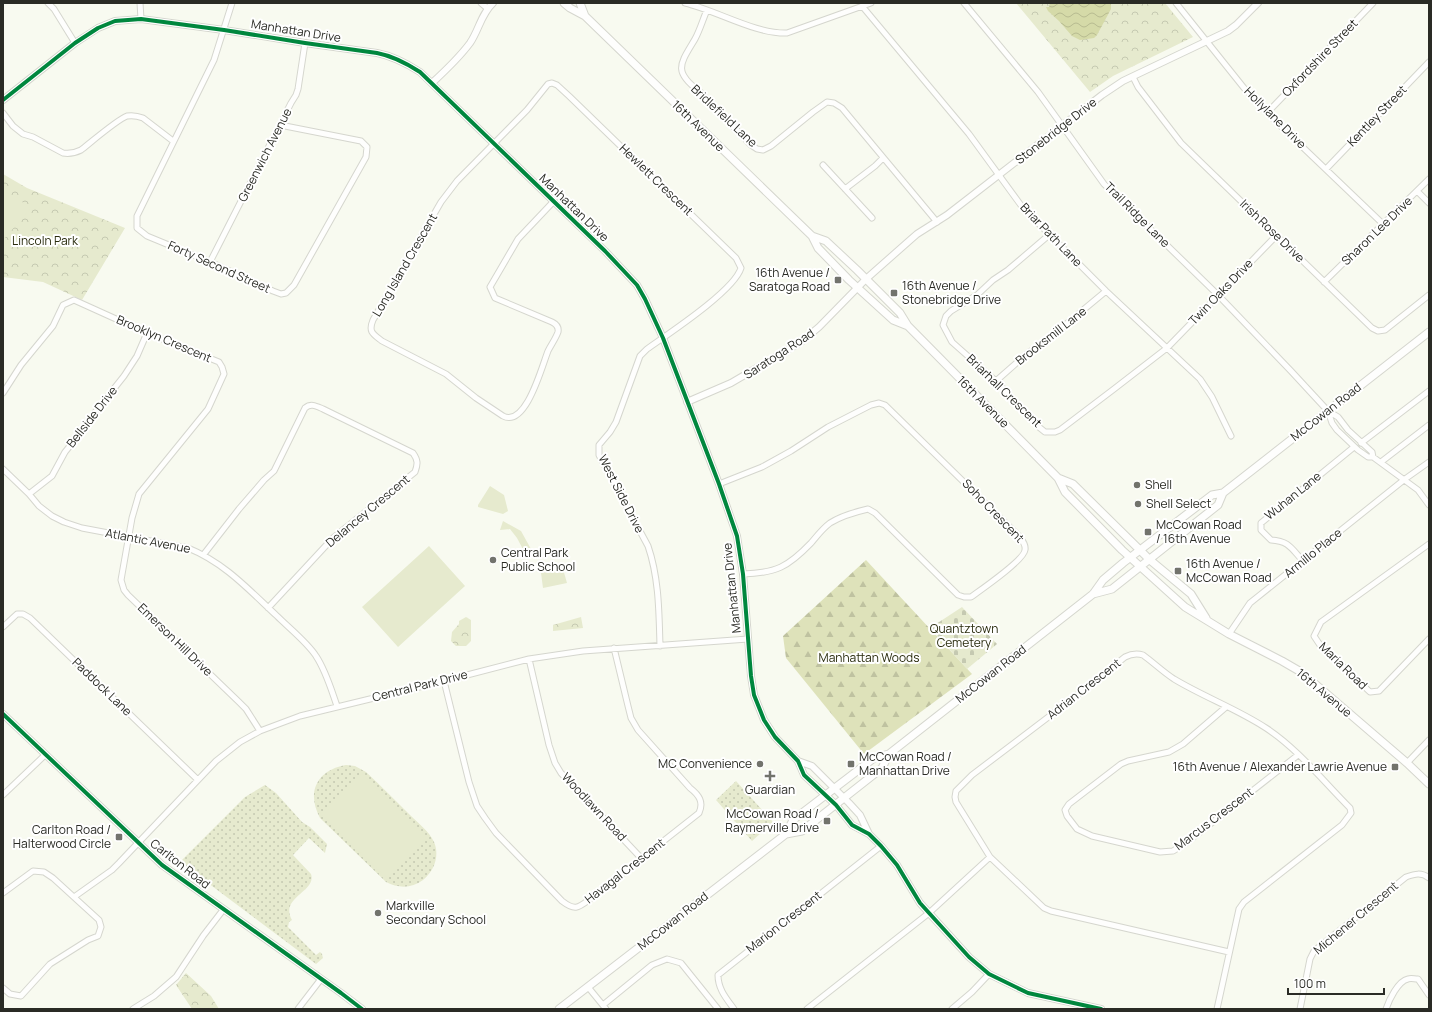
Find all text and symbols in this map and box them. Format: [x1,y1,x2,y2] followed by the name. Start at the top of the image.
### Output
[250,15,342,46] street label: Manhattan Drive
[1278,15,1361,100] street label: Oxfordshire Street
[688,80,761,151] street label: Bridlefield Lane
[1343,81,1410,150] street label: Kentley Street
[1241,83,1310,152] street label: Hollylane Drive
[1011,93,1100,168] street label: Stonebridge Drive
[668,96,729,155] street label: 16th Avenue
[234,105,295,204] street label: Greenwich Avenue
[616,140,697,219] street label: Hewlett Crescent
[536,170,613,245] street label: Manhattan Drive
[1101,178,1174,251] street label: Trail Ridge Lane
[1337,192,1416,269] street label: Sharon Lee Drive
[1236,195,1309,266] street label: Irish Rose Drive
[1017,199,1086,270] street label: Briar Path Lane
[368,210,441,319] street label: Long Island Crescent
[12,232,79,249] park label: Lincoln Park
[165,236,273,297] street label: Forty Second Street
[1185,255,1257,328] street label: Twin Oaks Drive
[749,264,830,295] place label: 16th Avenue / Saratoga Road
[833,275,843,285] marker: 16th Avenue / Saratoga Road
[902,277,1001,308] place label: 16th Avenue / Stonebridge Drive
[889,288,899,298] marker: 16th Avenue / Stonebridge Drive
[1012,303,1090,369] street label: Brooksmill Lane
[114,311,215,366] street label: Brooklyn Crescent
[740,324,817,383] street label: Saratoga Road
[963,350,1046,431] street label: Briarhall Crescent
[953,372,1013,432] street label: 16th Avenue
[1287,379,1365,445] street label: McCowan Road
[62,382,121,451] street label: Bellside Drive
[594,452,648,536] street label: West Side Drive
[1261,468,1325,524] street label: Wuhan Lane
[322,470,414,551] street label: Delancey Crescent
[959,475,1028,546] street label: Soho Crescent
[1145,476,1172,493] place label: Shell
[1132,480,1142,490] marker: Shell
[1146,495,1211,512] place label: Shell Select
[1133,499,1143,509] marker: Shell Select
[1156,516,1242,547] place label: McCowan Road / 16th Avenue
[104,524,192,557] street label: Atlantic Avenue
[1280,524,1345,581] street label: Armillo Place
[1143,527,1153,537] marker: McCowan Road / 16th Avenue
[718,542,745,634] street label: Manhattan Drive
[501,544,575,575] place label: Central Park Public School
[488,555,498,565] marker: Central Park Public School
[1186,555,1272,586] place label: 16th Avenue / McCowan Road
[1173,566,1183,576] marker: 16th Avenue / McCowan Road
[134,599,217,680] street label: Emerson Hill Drive
[930,620,998,651] park label: Quantztown Cemetery
[1315,638,1371,693] street label: Maria Road
[952,641,1030,707] street label: McCowan Road
[819,649,919,666] park label: Manhattan Woods
[69,654,136,719] street label: Paddock Lane
[1043,654,1124,723] street label: Adrian Crescent
[1293,664,1356,721] street label: 16th Avenue
[370,665,469,706] street label: Central Park Drive
[859,748,952,779] place label: McCowan Road / Manhattan Drive
[658,755,752,772] place label: MC Convenience
[1173,758,1387,775] place label: 16th Avenue / Alexander Lawrie Avenue
[755,759,765,769] marker: MC Convenience
[846,759,856,769] marker: McCowan Road / Manhattan Drive
[1390,762,1400,772] marker: 16th Avenue / Alexander Lawrie Avenue
[558,769,631,845] street label: Woodlawn Road
[765,771,775,781] marker: Guardian
[745,781,795,798] place label: Guardian
[1171,783,1257,854] street label: Marcus Crescent
[725,805,819,836] place label: McCowan Road / Raymerville Drive
[822,816,832,826] marker: McCowan Road / Raymerville Drive
[13,821,111,852] place label: Carlton Road / Halterwood Circle
[114,832,124,842] marker: Carlton Road / Halterwood Circle
[581,834,668,907] street label: Havagal Crescent
[147,835,214,892] street label: Carlton Road
[1310,877,1402,958] street label: Michener Crescent
[742,887,825,957] street label: Marion Crescent
[634,888,712,954] street label: McCowan Road
[386,897,486,928] place label: Markville Secondary School
[373,908,383,918] marker: Markville Secondary School
[1288,970,1384,996] scale bar
[1294,975,1326,992] text: 100 m

